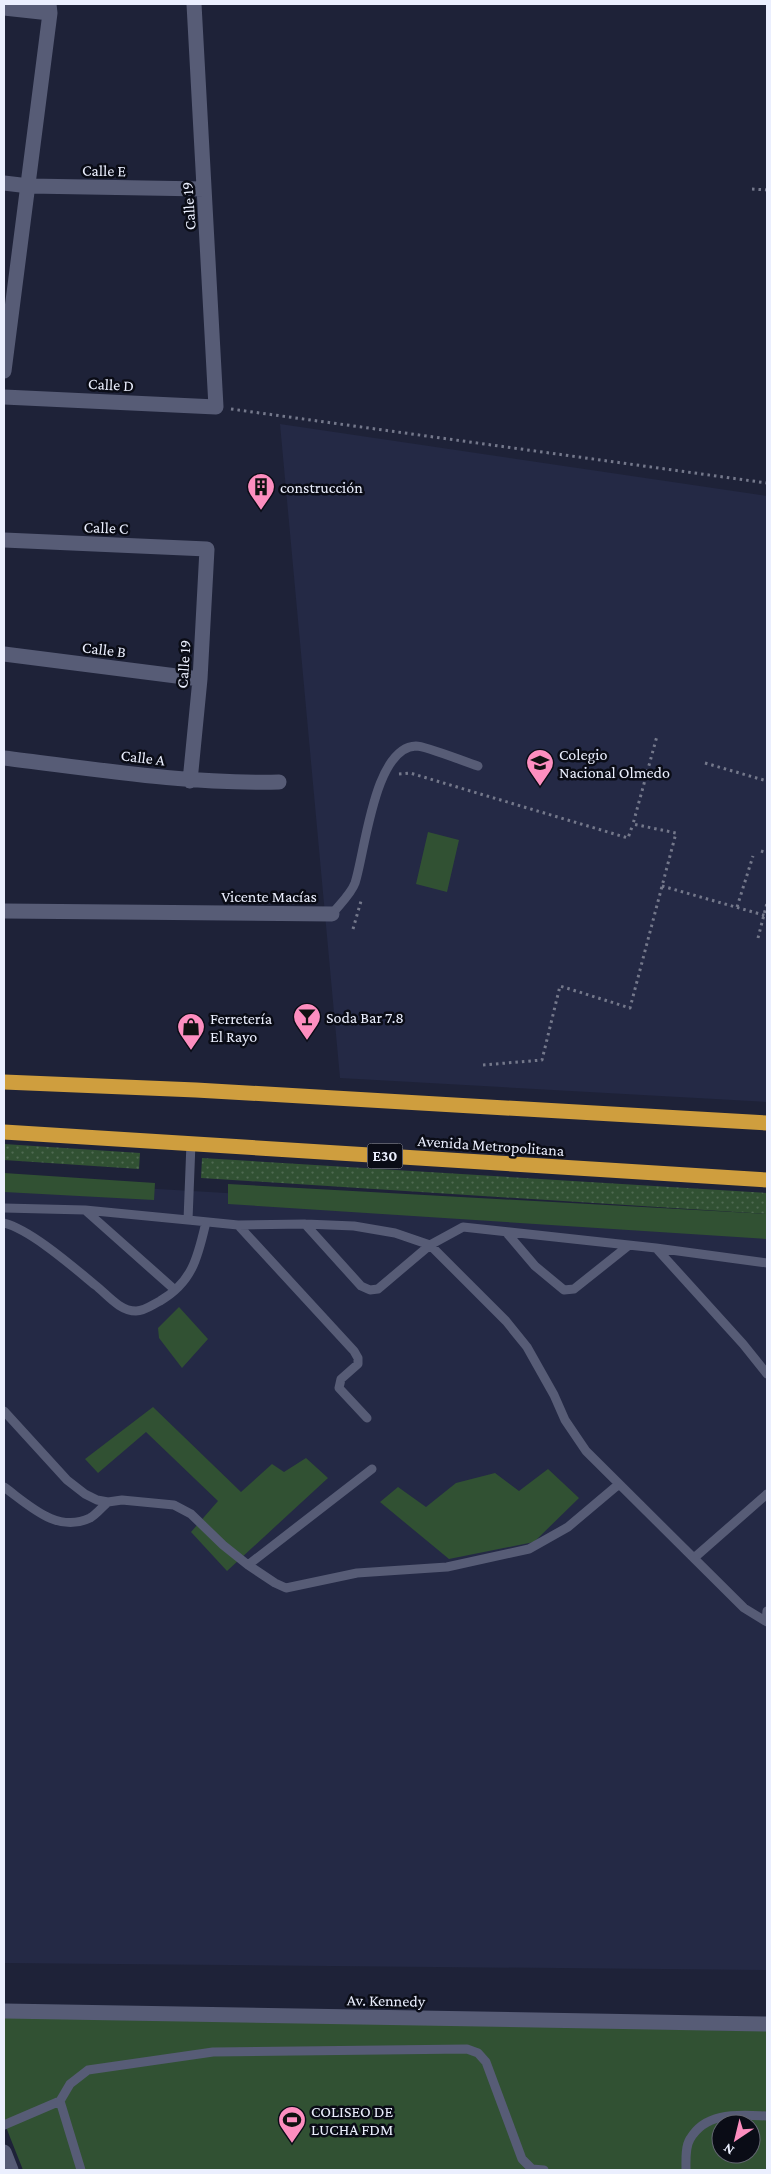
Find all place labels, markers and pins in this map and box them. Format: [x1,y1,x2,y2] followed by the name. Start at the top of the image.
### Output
[246,472,276,511] building icon: construcción
[280,479,363,496] place label: construcción
[559,746,670,781] place label: Colegio Nacional Olmedo
[525,748,555,787] school or university icon: Colegio Nacional Olmedo
[292,1002,322,1041] bar icon: Soda Bar 7.8
[326,1009,404,1026] place label: Soda Bar 7.8
[210,1010,273,1046] place label: Ferretería El Rayo
[176,1012,206,1051] shop icon: Ferretería El Rayo
[311,2103,393,2138] place label: COLISEO DE LUCHA FDM
[277,2105,307,2144] sports icon: COLISEO DE LUCHA FDM

